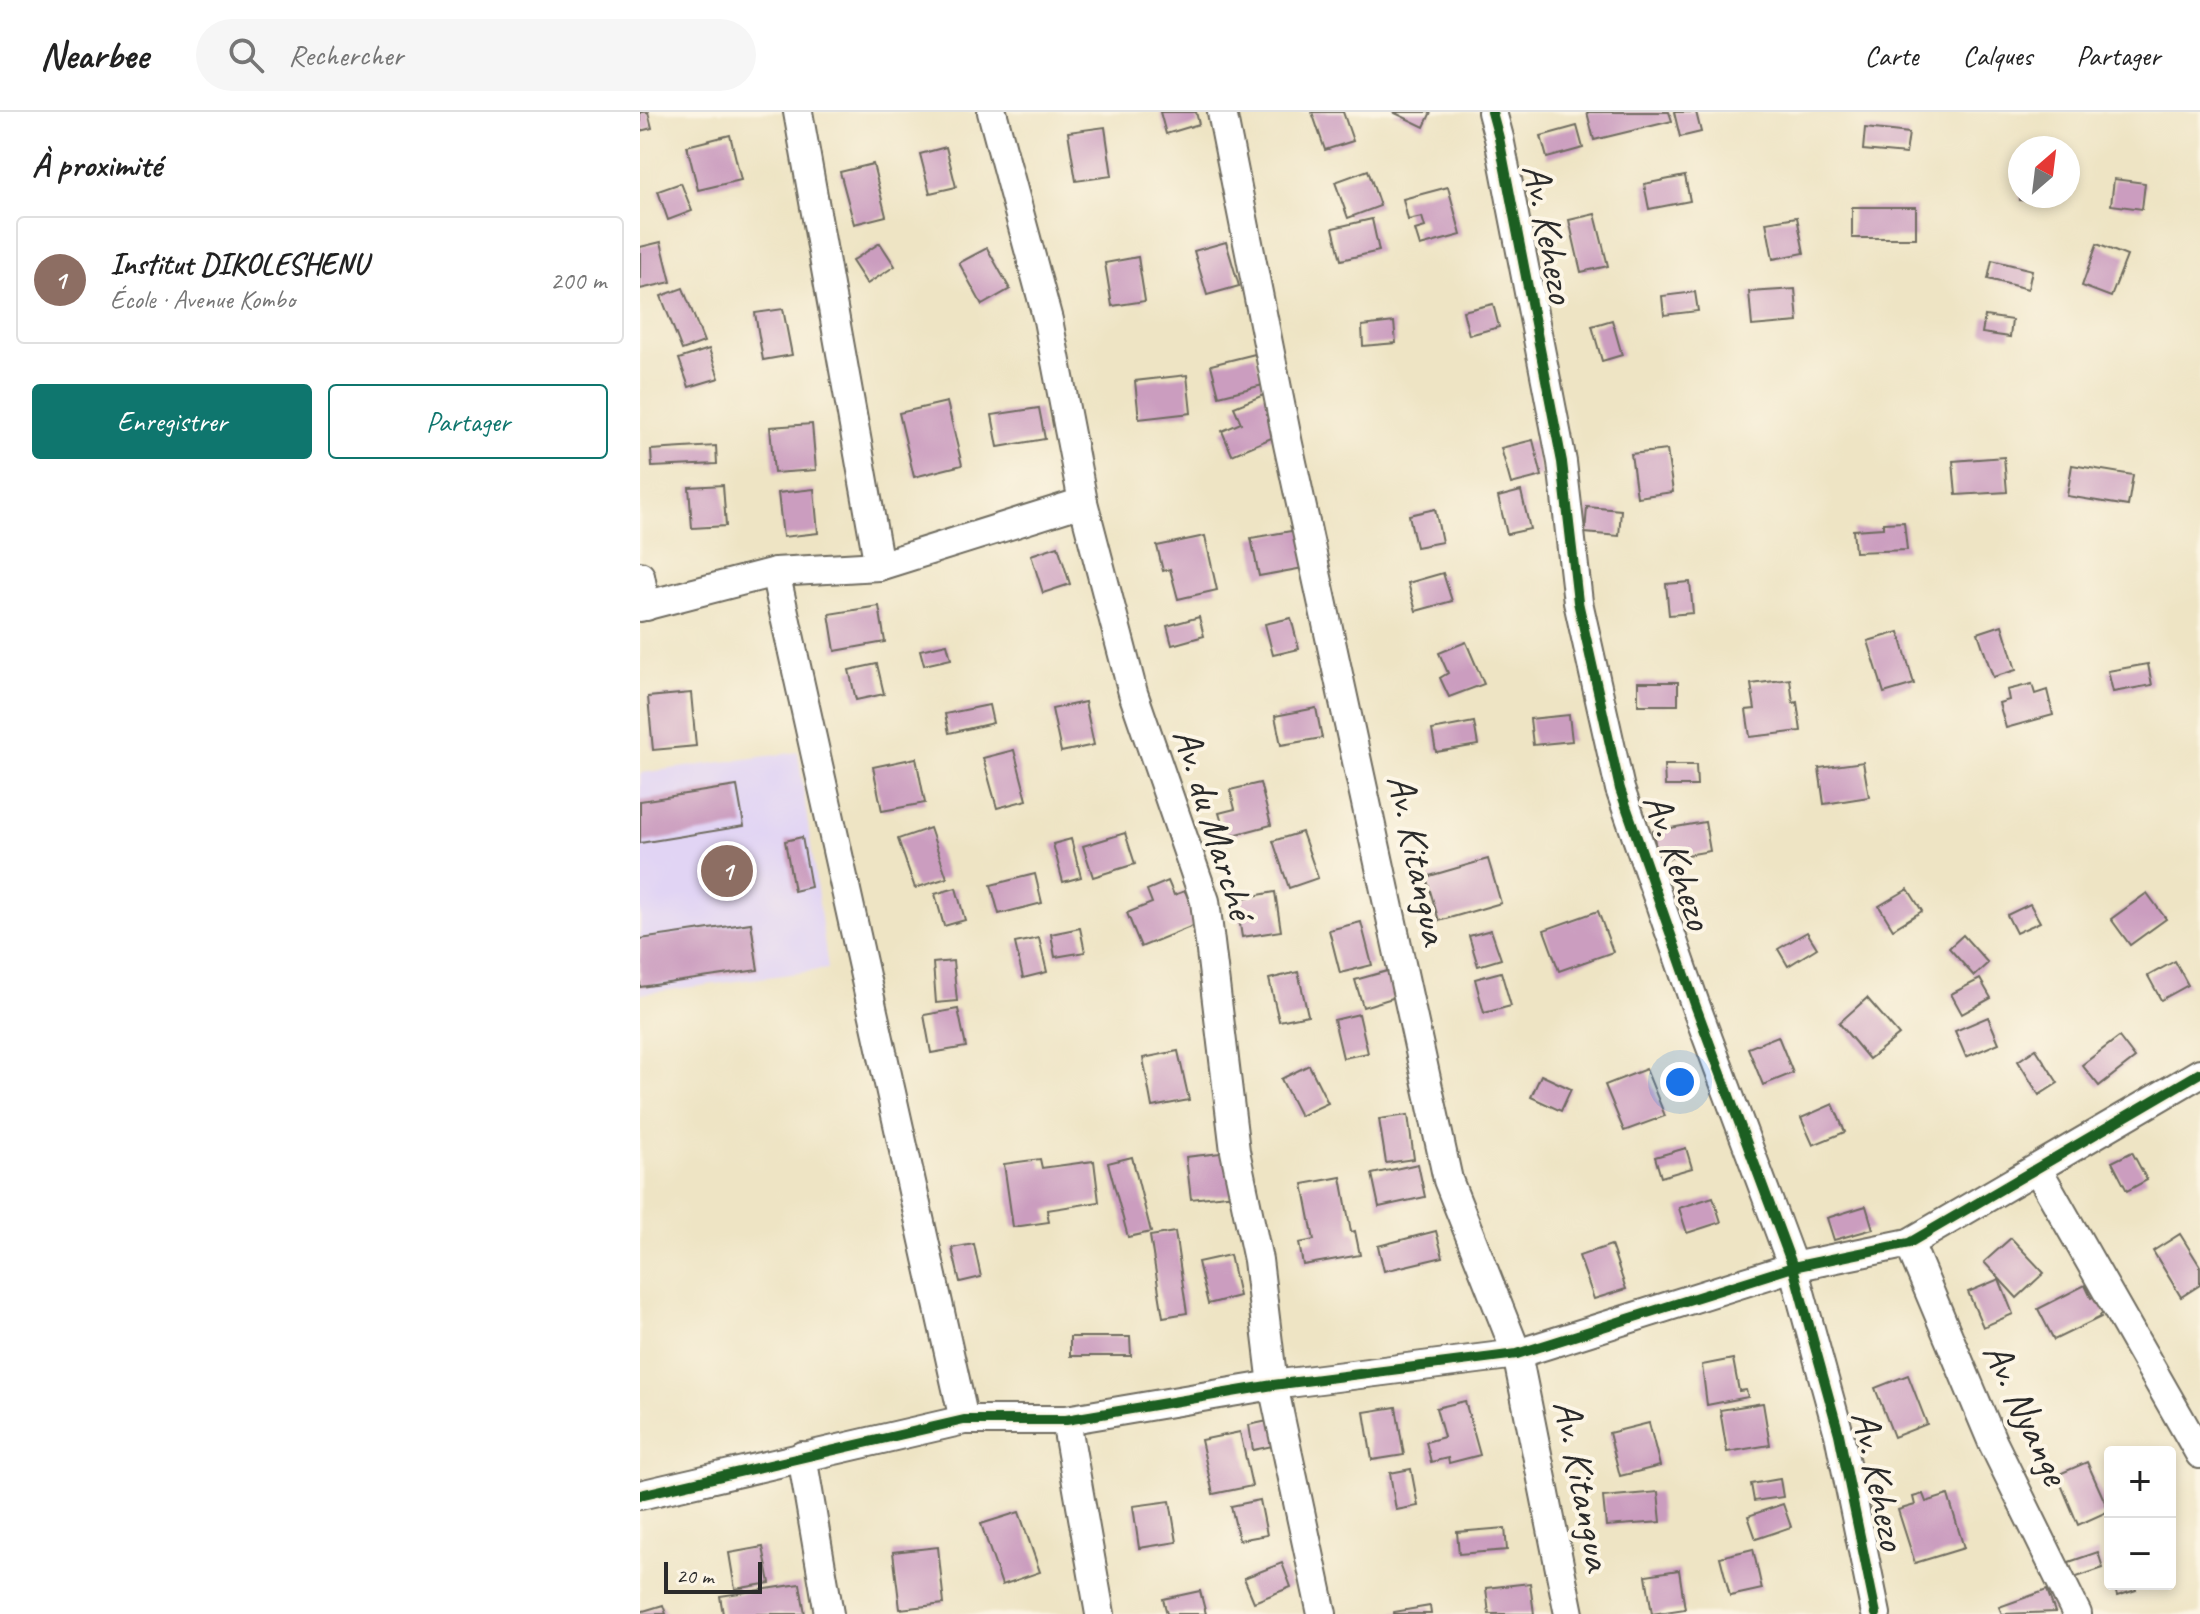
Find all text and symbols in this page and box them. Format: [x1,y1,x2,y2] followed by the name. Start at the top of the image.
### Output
[196,19,756,91] search box
[40,32,148,79] text: Nearbee
[224,33,268,77] icon: search
[288,36,403,74] text: Rechercher
[1865,38,1918,73] text: Carte
[1962,38,2032,73] text: Calques
[2076,38,2160,73] text: Partager
[2008,136,2080,208] north arrow
[32,143,161,186] text: À proximité
[1511,160,1587,309] street label: Av. Kehezo
[110,245,368,283] text: Institut DIKOLESHENU
[54,264,66,297] text: 1
[550,264,606,297] text: 200 m
[110,283,295,316] text: École · Avenue Kombo
[32,384,312,459] button: Enregistrer
[328,384,608,459] button: Partager
[1161,722,1268,930] street label: Av. du Marché
[1376,770,1461,951] street label: Av. Kitangua
[1632,787,1725,938] street label: Av. Kehezo
[701,841,753,901] pin: 1
[1660,1062,1700,1102] your location
[1972,1334,2082,1495] street label: Av. Nyange
[1542,1396,1624,1577] street label: Av. Kitangua
[1840,1406,1918,1556] street label: Av. Kehezo
[2104,1446,2176,1590] map controls
[2104,1446,2176,1518] button: +
[2104,1518,2176,1590] button: −
[664,1558,762,1594] scale bar
[676,1562,713,1590] text: 20 m

